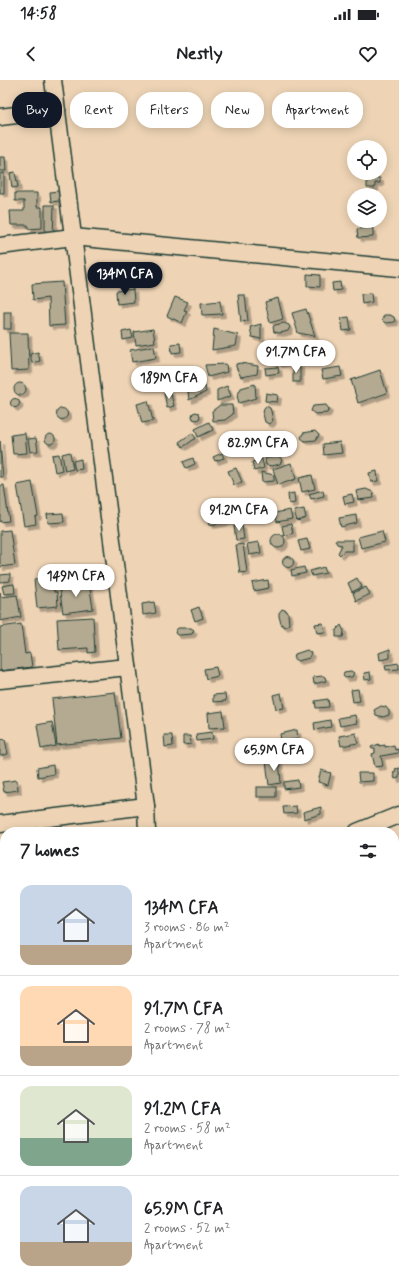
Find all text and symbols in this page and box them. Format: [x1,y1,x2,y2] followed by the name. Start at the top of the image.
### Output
[20,4,57,24] text: 14:58
[176,42,223,66] text: Nestly
[20,43,42,65] icon: back
[357,43,379,65] icon: heart
[12,92,62,128] chip: Buy
[70,92,128,128] chip: Rent
[136,92,203,128] chip: Filters
[211,92,264,128] chip: New
[272,92,363,128] chip: Apartment
[347,140,387,228] map controls
[347,140,387,180] button: locate
[347,188,387,228] button: layers
[84,262,166,296] pin: 134M CFA
[96,266,154,283] text: 134M CFA
[250,340,342,374] pin: 91.7M CFA
[266,344,326,361] text: 91.7M CFA
[128,366,210,400] pin: 189M CFA
[140,370,198,387] text: 189M CFA
[212,431,304,465] pin: 82.9M CFA
[227,435,289,452] text: 82.9M CFA
[193,498,285,532] pin: 91.2M CFA
[209,502,269,519] text: 91.2M CFA
[35,564,117,598] pin: 149M CFA
[47,568,105,585] text: 149M CFA
[228,738,320,772] pin: 65.9M CFA
[244,742,304,759] text: 65.9M CFA
[20,840,79,862] text: 7 homes
[357,840,379,862] icon: filters
[144,897,219,919] text: 134M CFA
[52,901,100,949] icon: home
[144,919,230,936] text: 3 rooms · 86 m²
[144,936,203,953] text: Apartment
[144,998,223,1020] text: 91.7M CFA
[52,1002,100,1050] icon: home
[144,1020,231,1037] text: 2 rooms · 78 m²
[144,1037,203,1054] text: Apartment
[144,1098,221,1120] text: 91.2M CFA
[52,1102,100,1150] icon: home
[144,1120,231,1137] text: 2 rooms · 58 m²
[144,1137,203,1154] text: Apartment
[144,1198,224,1220] text: 65.9M CFA
[52,1202,100,1250] icon: home
[144,1220,230,1237] text: 2 rooms · 52 m²
[144,1237,203,1254] text: Apartment

